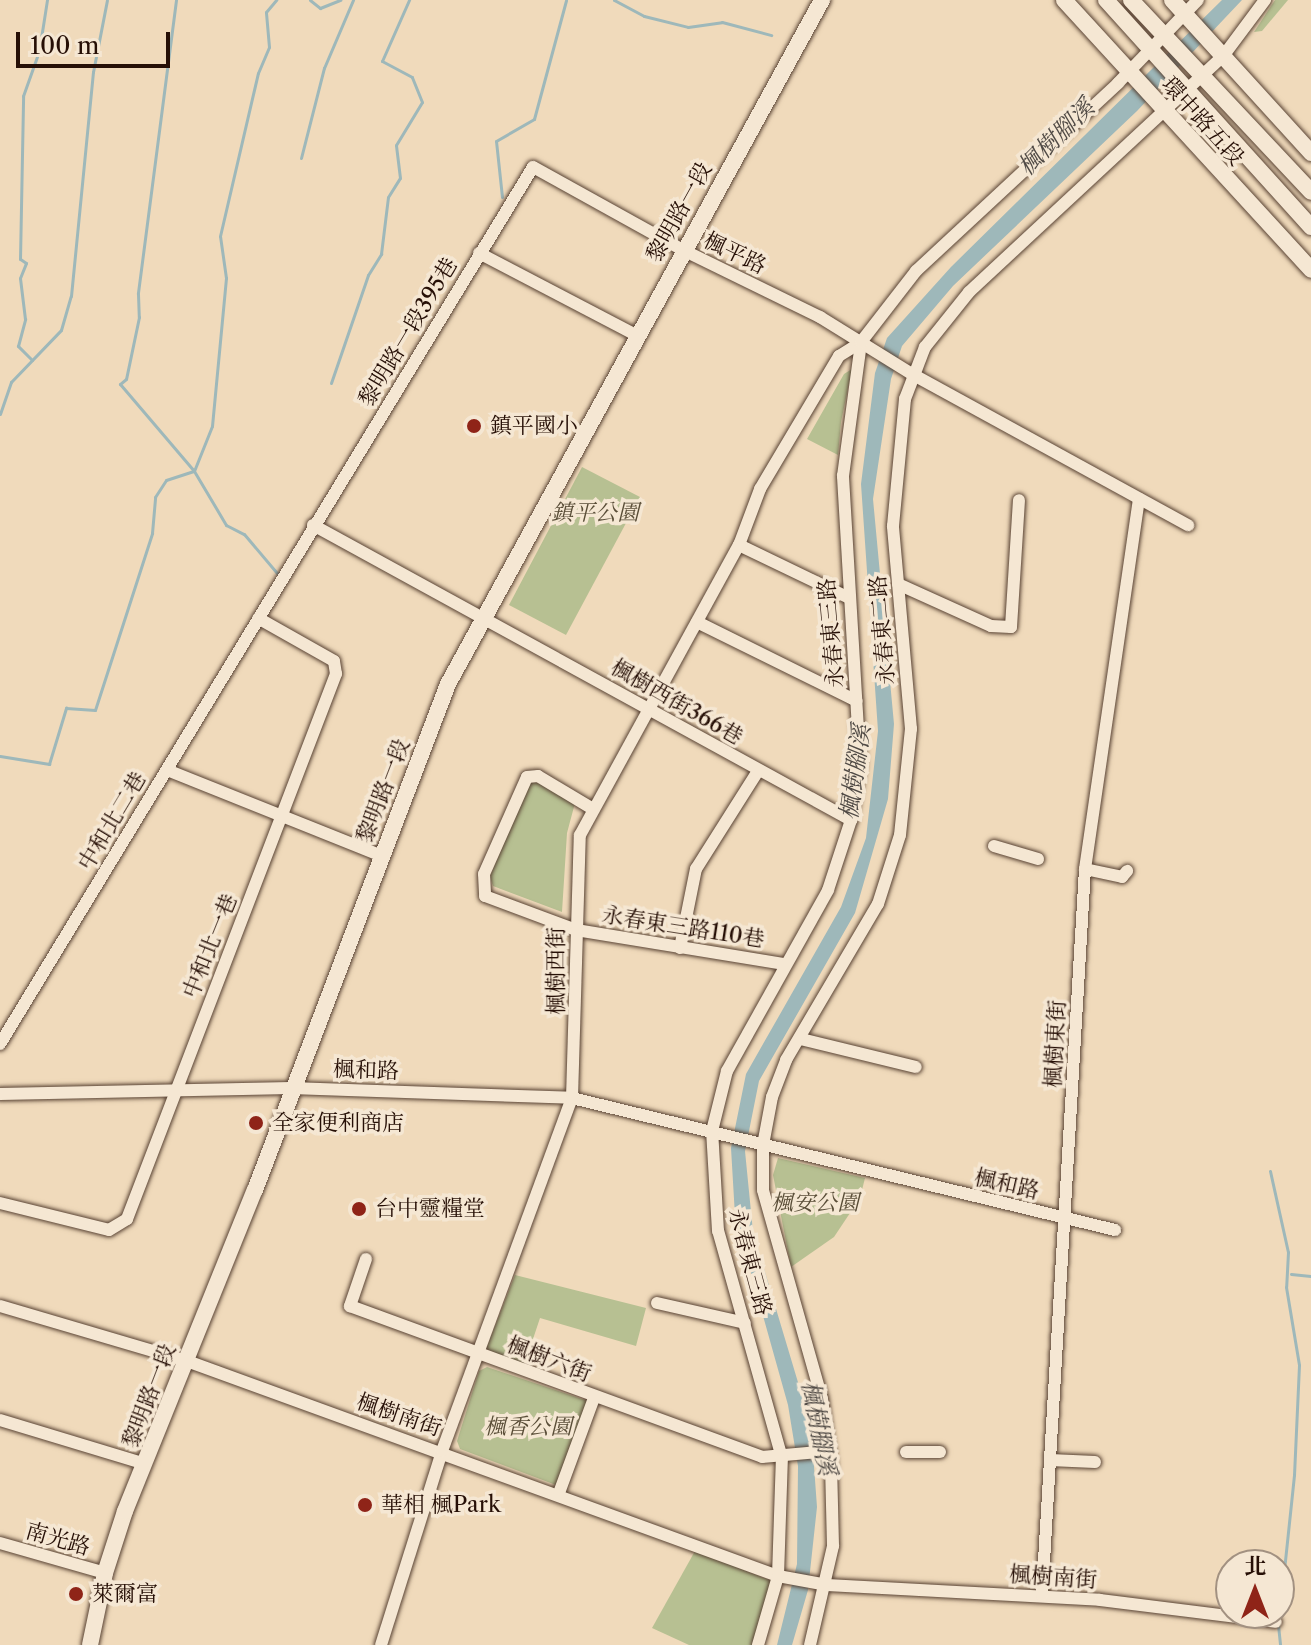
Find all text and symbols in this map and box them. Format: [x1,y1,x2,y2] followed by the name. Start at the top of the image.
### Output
[20,16,174,66] scale bar
[30,31,99,60] text: 100 m
[1156,71,1250,171] street label: 環中路五段
[1012,93,1100,181] water label: 楓樹腳溪
[641,157,717,267] street label: 黎明路一段
[700,227,770,279] street label: 楓平路
[353,253,463,411] street label: 黎明路一段395巷
[490,413,578,439] place label: 鎮平國小
[465,417,483,435] marker: 鎮平國小
[551,500,639,526] park label: 鎮平公園
[864,574,900,686] street label: 永春東二路
[813,577,849,689] street label: 永春東三路
[606,654,748,750] street label: 楓樹西街366巷
[834,722,876,822] water label: 楓樹腳溪
[351,735,415,847] street label: 黎明路一段
[72,767,152,875] street label: 中和北二巷
[177,890,243,1002] street label: 中和北一巷
[600,901,766,953] street label: 永春東三路110巷
[543,927,569,1015] street label: 楓樹西街
[1040,999,1070,1089] street label: 楓樹東街
[333,1056,399,1084] street label: 楓和路
[272,1110,404,1136] place label: 全家便利商店
[247,1114,265,1132] marker: 全家便利商店
[972,1164,1042,1204] street label: 楓和路
[771,1190,859,1216] park label: 楓安公園
[375,1196,485,1222] place label: 台中靈糧堂
[350,1200,368,1218] marker: 台中靈糧堂
[723,1205,777,1319] street label: 永春東三路
[503,1331,595,1387] street label: 楓樹六街
[117,1340,181,1452] street label: 黎明路一段
[796,1378,842,1478] water label: 楓樹腳溪
[353,1388,445,1442] street label: 楓樹南街
[484,1414,572,1440] park label: 楓香公園
[381,1492,501,1518] place label: 華相 楓Park
[356,1496,374,1514] marker: 華相 楓Park
[23,1517,93,1561] street label: 南光路
[1215,1549,1295,1629] north arrow
[1244,1553,1266,1580] text: 北
[1008,1561,1098,1593] street label: 楓樹南街
[92,1581,158,1607] place label: 萊爾富
[67,1585,85,1603] marker: 萊爾富

